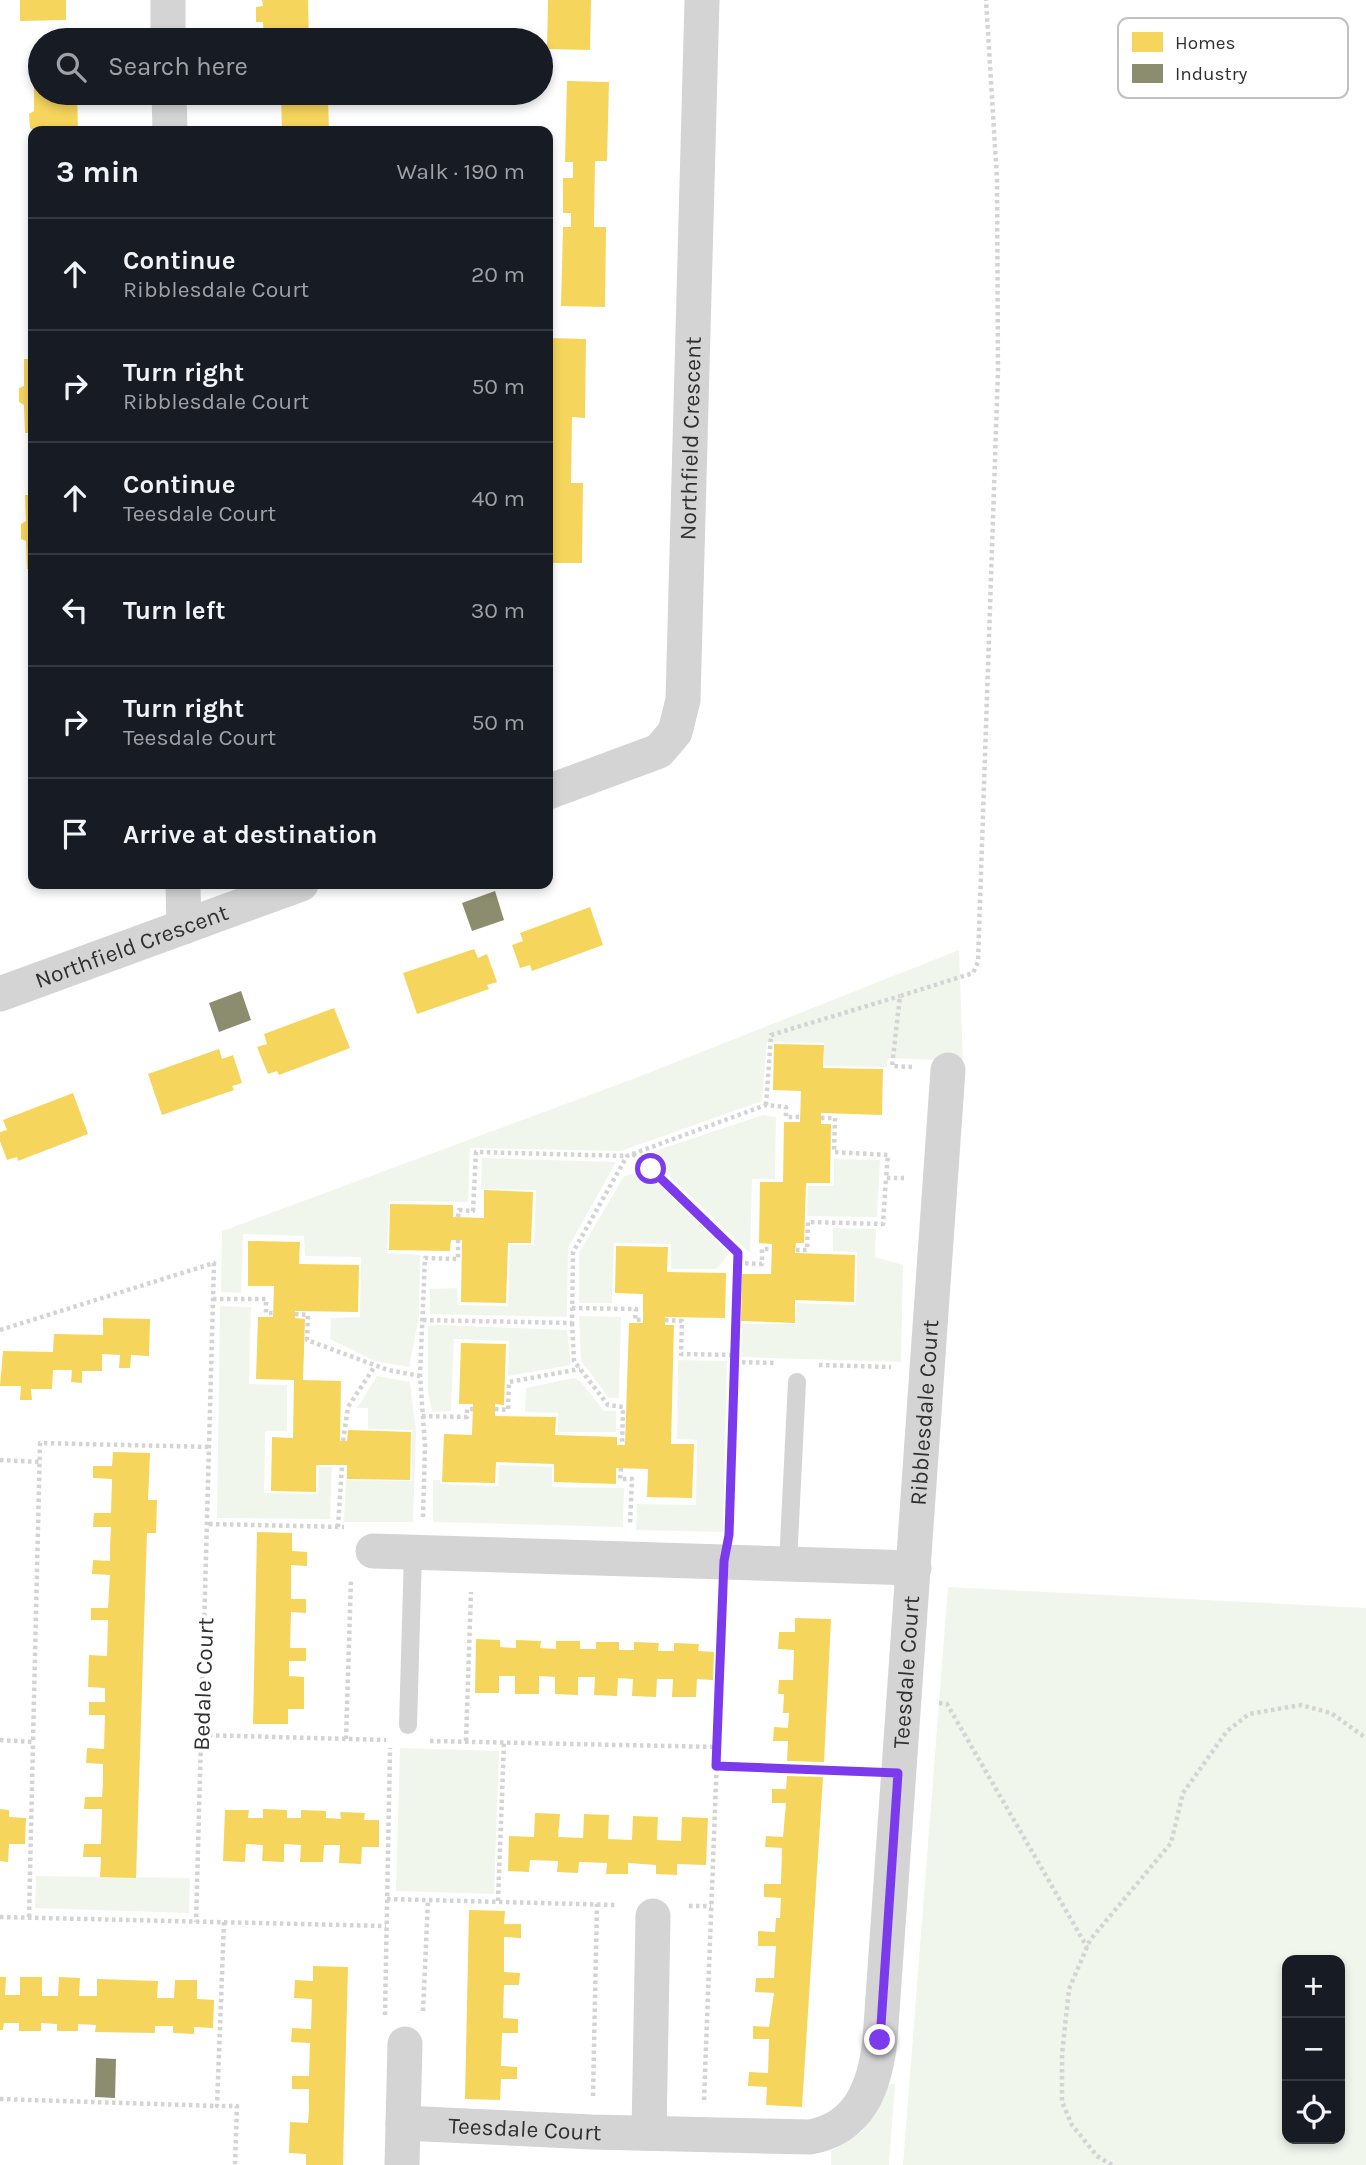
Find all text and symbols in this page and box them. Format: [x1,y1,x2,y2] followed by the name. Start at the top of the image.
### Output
[1118,18,1348,98] legend
[28,28,553,105] search box
[1175,32,1236,54] text: Homes
[52,48,90,86] icon: search
[108,51,248,82] text: Search here
[1175,63,1248,85] text: Industry
[56,154,139,190] text: 3 min
[397,158,525,185] text: Walk · 190 m
[123,245,235,276] text: Continue
[56,255,94,293] icon: ahead
[471,261,525,288] text: 20 m
[123,276,309,303] text: Ribblesdale Court
[674,336,707,541] street label: Northfield Crescent
[123,357,244,388] text: Turn right
[56,367,94,405] icon: right
[471,373,525,400] text: 50 m
[123,388,309,415] text: Ribblesdale Court
[123,469,235,500] text: Continue
[56,479,94,517] icon: ahead
[472,485,525,512] text: 40 m
[123,500,276,527] text: Teesdale Court
[56,591,94,629] icon: left
[123,595,225,626] text: Turn left
[471,597,525,624] text: 30 m
[123,693,244,724] text: Turn right
[56,703,94,741] icon: right
[471,709,525,736] text: 50 m
[123,724,276,751] text: Teesdale Court
[56,815,94,853] icon: arrive
[123,819,377,850] text: Arrive at destination
[31,899,232,994] street label: Northfield Crescent
[635,1153,666,1184] route start
[905,1318,944,1506] street label: Ribblesdale Court
[887,1594,925,1749] street label: Teesdale Court
[188,1616,219,1751] street label: Bedale Court
[1282,1955,1345,2144] map controls
[1282,1955,1345,2018] button: +
[1282,2018,1345,2081] button: −
[864,2024,895,2055] route end
[1282,2081,1345,2144] button: locate
[448,2112,602,2146] street label: Teesdale Court

